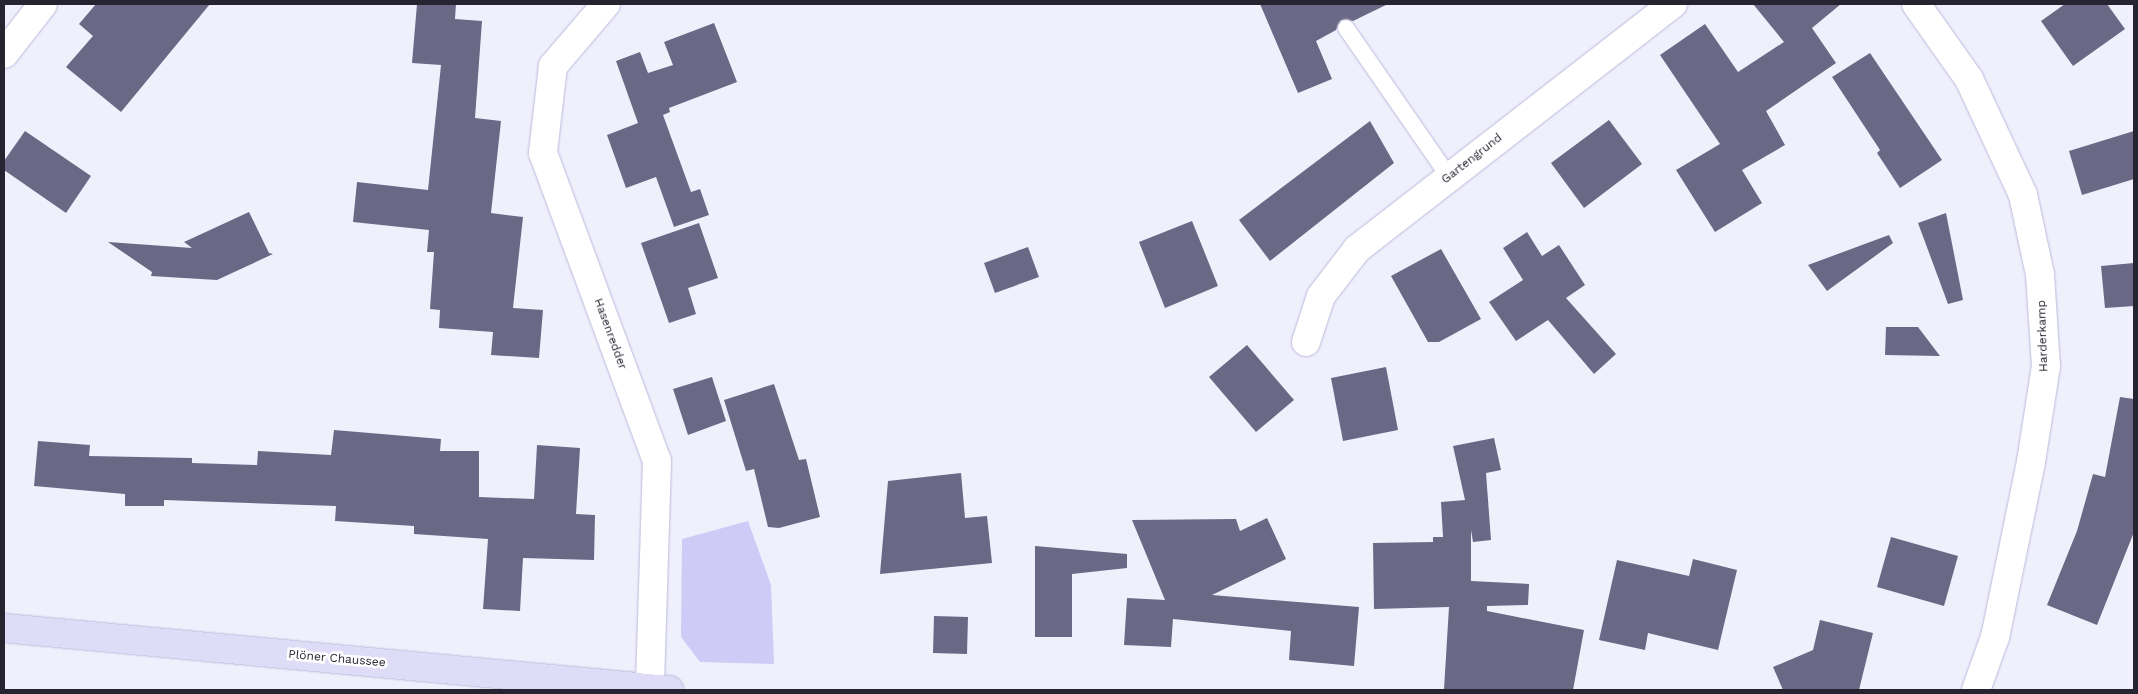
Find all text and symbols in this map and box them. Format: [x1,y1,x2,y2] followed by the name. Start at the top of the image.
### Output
[1439,131,1505,187] street label: Gartengrund
[590,296,630,372] street label: Hasenredder
[2035,300,2051,372] street label: Harderkamp
[288,648,386,670] street label: Plöner Chaussee

